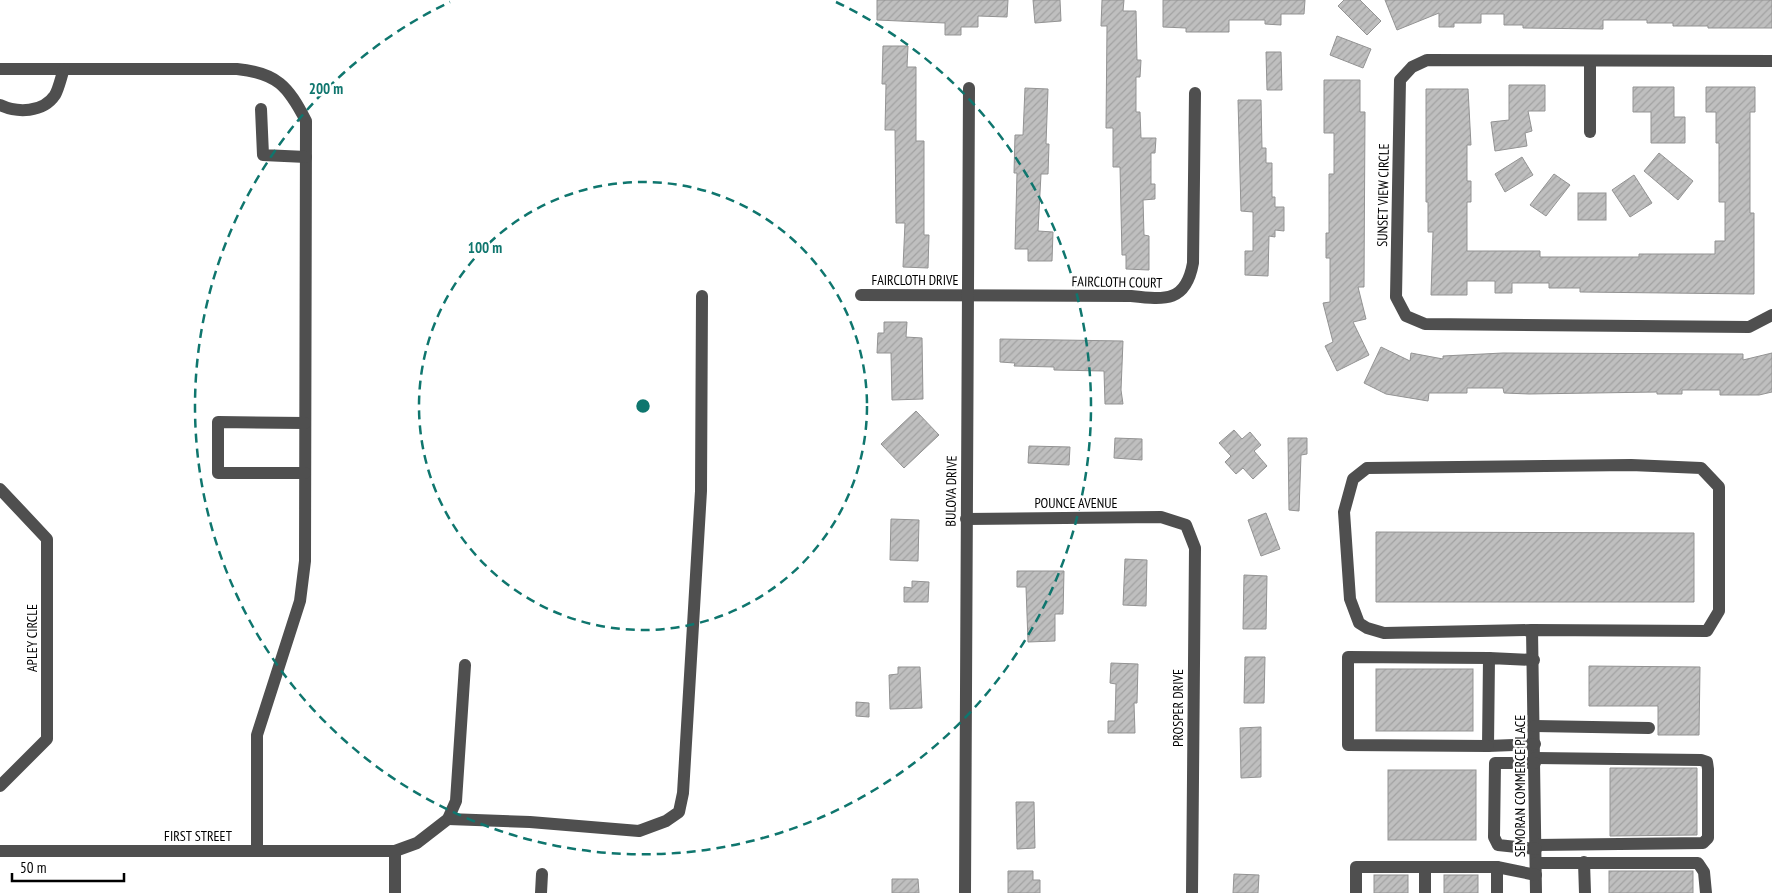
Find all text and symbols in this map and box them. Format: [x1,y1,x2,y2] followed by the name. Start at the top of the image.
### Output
[309,79,343,98] text: 200 m
[1373,143,1393,247] street label: SUNSET VIEW CIRCLE
[468,238,502,257] text: 100 m
[871,271,959,289] street label: FAIRCLOTH DRIVE
[1071,272,1163,292] street label: FAIRCLOTH COURT
[634,397,652,415] centre of rings
[941,455,961,527] street label: BULOVA DRIVE
[1034,494,1118,512] street label: POUNCE AVENUE
[23,604,41,672] street label: APLEY CIRCLE
[1169,669,1187,747] street label: PROSPER DRIVE
[1511,715,1529,857] street label: SEMORAN COMMERCE PLACE
[164,827,233,845] street label: FIRST STREET
[12,850,125,882] scale bar
[20,858,46,877] text: 50 m

